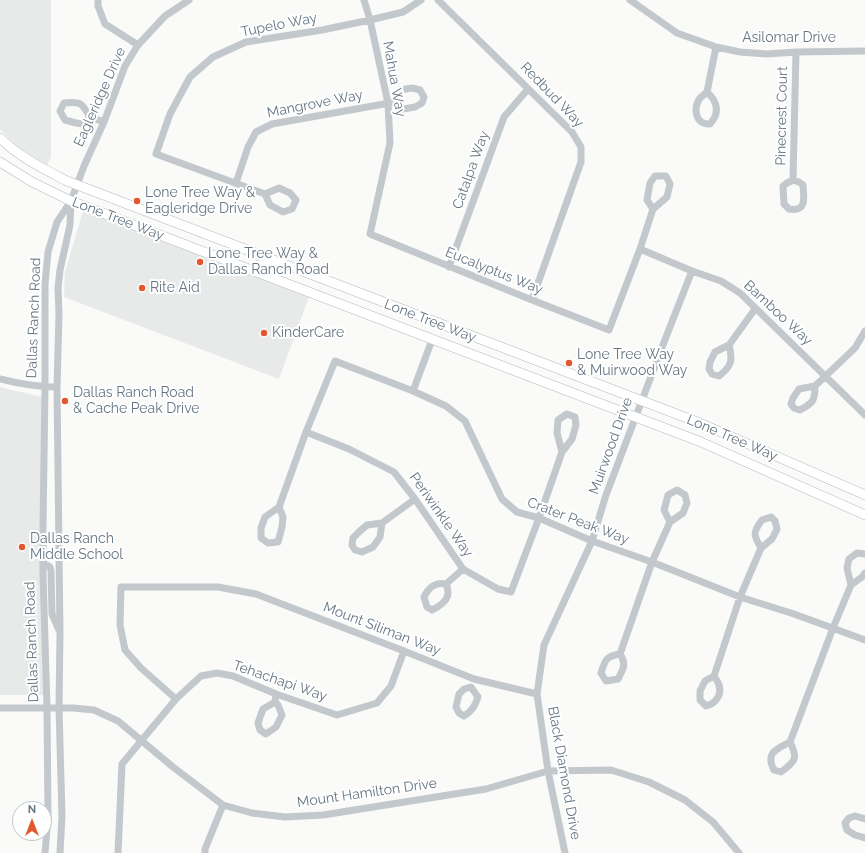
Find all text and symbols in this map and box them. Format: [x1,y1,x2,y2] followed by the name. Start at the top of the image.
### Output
[240,9,318,41] street label: Tupelo Way
[742,30,836,46] street label: Asilomar Drive
[379,40,409,118] street label: Mahua Way
[71,45,129,149] street label: Eagleridge Drive
[517,59,587,131] street label: Redbud Way
[773,66,791,166] street label: Pinecrest Court
[266,86,364,122] street label: Mangrove Way
[449,129,493,211] street label: Catalpa Way
[145,185,255,218] place label: Lone Tree Way & Eagleridge Drive
[70,194,166,244] street label: Lone Tree Way
[132,196,142,206] marker: Lone Tree Way & Eagleridge Drive
[443,244,545,298] street label: Eucalyptus Way
[208,246,329,278] place label: Lone Tree Way & Dallas Ranch Road
[23,257,45,379] street label: Dallas Ranch Road
[195,257,205,267] marker: Lone Tree Way & Dallas Ranch Road
[740,277,816,349] street label: Bamboo Way
[150,280,200,296] place label: Rite Aid
[137,283,147,293] marker: Rite Aid
[382,296,478,346] street label: Lone Tree Way
[272,325,344,341] place label: KinderCare
[259,328,269,338] marker: KinderCare
[577,347,687,380] place label: Lone Tree Way & Muirwood Way
[564,358,574,368] marker: Lone Tree Way & Muirwood Way
[73,385,200,418] place label: Dallas Ranch Road & Cache Peak Drive
[586,395,636,497] street label: Muirwood Drive
[60,396,70,406] marker: Dallas Ranch Road & Cache Peak Drive
[684,411,780,465] street label: Lone Tree Way
[406,470,476,560] street label: Periwinkle Way
[525,494,631,548] street label: Crater Peak Way
[30,531,123,564] place label: Dallas Ranch Middle School
[17,542,27,552] marker: Dallas Ranch Middle School
[21,581,43,703] street label: Dallas Ranch Road
[321,599,443,659] street label: Mount Siliman Way
[231,657,329,705] street label: Tehachapi Way
[544,705,584,841] street label: Black Diamond Drive
[296,775,438,811] street label: Mount Hamilton Drive
[12,801,52,841] north arrow
[28,803,36,816] text: N

